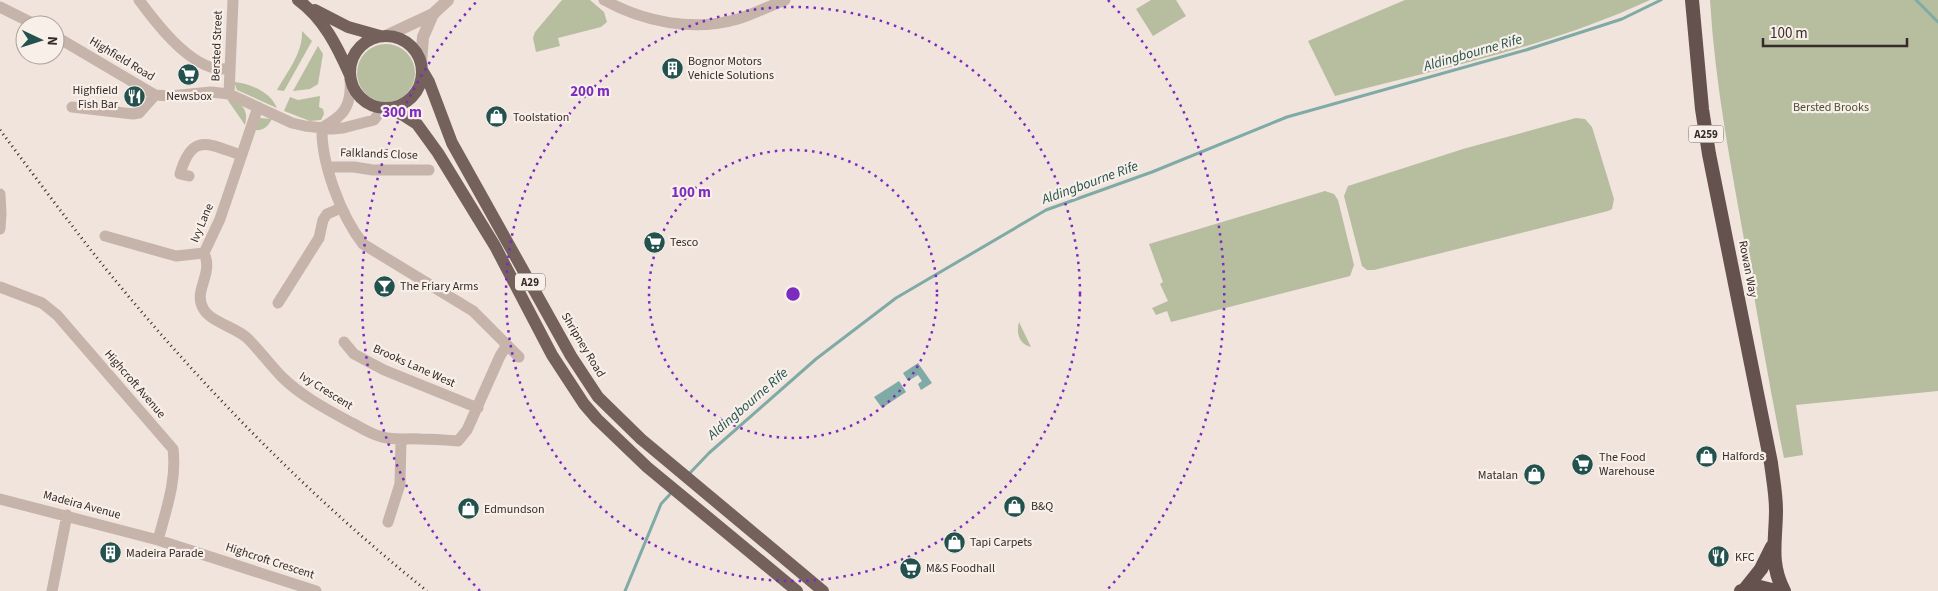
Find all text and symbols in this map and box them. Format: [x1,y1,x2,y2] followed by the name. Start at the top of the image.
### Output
[207,10,227,82] street label: Bersted Street
[15,15,65,65] north arrow
[1763,15,1907,47] scale bar
[1770,23,1808,44] text: 100 m
[1421,29,1525,77] water label: Aldingbourne Rife
[86,33,158,85] street label: Highfield Road
[42,35,62,46] text: N
[688,53,774,84] place label: Bognor Motors Vehicle Solutions
[660,56,684,80] building icon: Bognor Motors Vehicle Solutions
[177,63,201,87] supermarket icon: Newsbox
[570,81,610,102] text: 200 m
[73,82,119,113] place label: Highfield Fish Bar
[122,85,146,109] restaurant icon: Highfield Fish Bar
[166,88,213,105] place label: Newsbox
[1793,99,1869,116] park label: Bersted Brooks
[382,102,422,123] text: 300 m
[485,105,509,129] shop icon: Toolstation
[513,109,569,126] place label: Toolstation
[1688,126,1724,142] road number: A259
[340,144,418,164] street label: Falklands Close
[1038,156,1141,210] water label: Aldingbourne Rife
[671,182,711,203] text: 100 m
[186,201,218,245] street label: Ivy Lane
[642,230,666,254] supermarket icon: Tesco
[670,234,698,251] place label: Tesco
[1734,239,1762,299] street label: Rowan Way
[372,274,396,298] bar icon: The Friary Arms
[515,274,545,290] road number: A29
[400,278,478,295] place label: The Friary Arms
[784,285,802,303] centre of rings
[557,309,609,381] street label: Shripney Road
[370,340,458,392] street label: Brooks Lane West
[100,346,170,422] street label: Highcroft Avenue
[702,363,793,445] water label: Aldingbourne Rife
[296,368,356,414] street label: Ivy Crescent
[1694,444,1718,468] shop icon: Halfords
[1722,448,1765,465] place label: Halfords
[1599,449,1655,480] place label: The Food Warehouse
[1571,452,1595,476] supermarket icon: The Food Warehouse
[1522,463,1546,487] shop icon: Matalan
[1478,467,1518,484] place label: Matalan
[41,486,123,524] street label: Madeira Avenue
[1003,494,1027,518] shop icon: B&Q
[456,497,480,521] shop icon: Edmundson
[1031,498,1053,515] place label: B&Q
[484,501,545,518] place label: Edmundson
[942,530,966,554] shop icon: Tapi Carpets
[970,534,1032,551] place label: Tapi Carpets
[223,539,317,583] street label: Highcroft Crescent
[98,541,122,565] building icon: Madeira Parade
[126,545,204,562] place label: Madeira Parade
[1707,545,1731,569] restaurant icon: KFC
[1735,549,1755,566] place label: KFC
[898,556,922,580] supermarket icon: M&S Foodhall
[926,560,995,577] place label: M&S Foodhall

